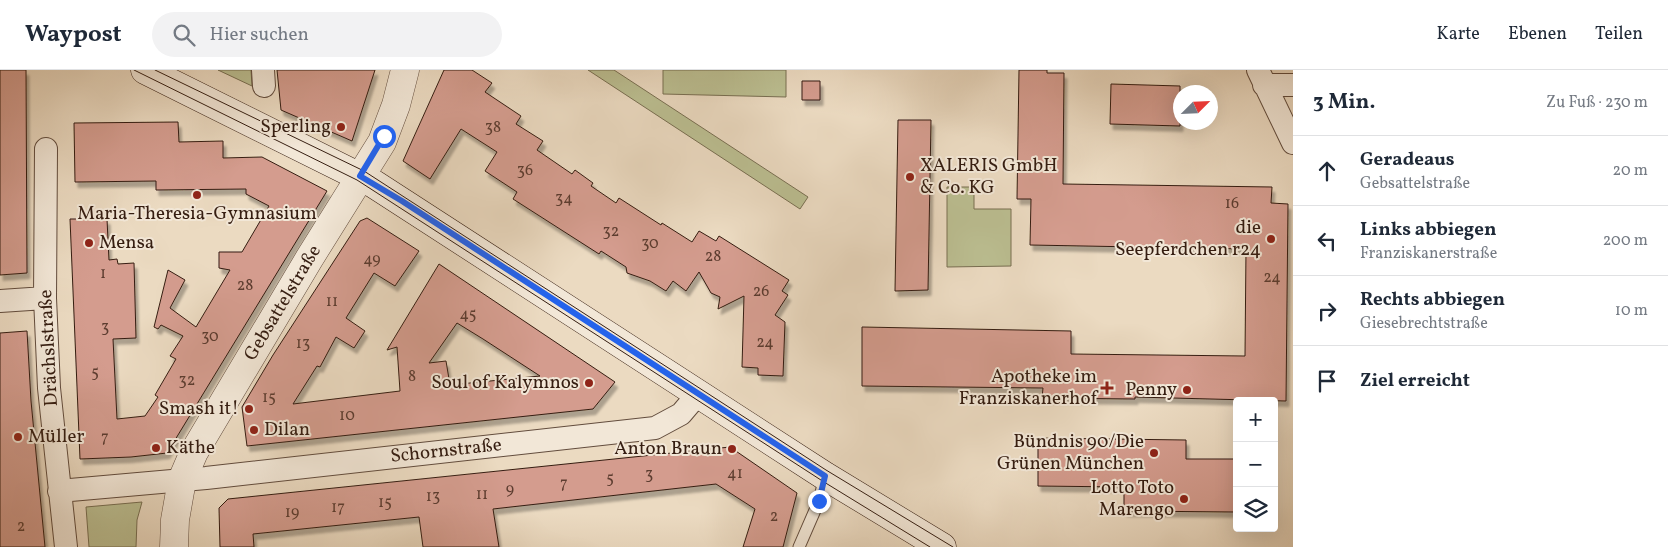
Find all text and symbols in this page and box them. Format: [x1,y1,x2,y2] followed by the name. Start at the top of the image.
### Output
[152,12,502,57] search box
[25,18,122,52] text: Waypost
[170,21,198,49] icon: search
[210,22,309,48] text: Hier suchen
[1436,22,1480,47] text: Karte
[1508,22,1567,47] text: Ebenen
[1595,22,1643,47] text: Teilen
[1173,85,1218,130] north arrow
[1313,88,1375,117] text: 3 Min.
[1546,92,1648,114] text: Zu Fuß · 230 m
[260,114,331,140] place label: Sperling
[485,117,501,139] house number: 38
[335,121,347,133] marker: Sperling
[373,125,396,148] route start
[1360,147,1455,173] text: Geradeaus
[920,153,1058,201] place label: XALERIS GmbH & Co. KG
[1313,157,1341,185] icon: ahead
[517,160,533,182] house number: 36
[1613,160,1648,182] text: 20 m
[904,171,916,183] marker: XALERIS GmbH & Co. KG
[1360,173,1470,195] text: Gebsattelstraße
[555,188,573,210] house number: 34
[191,189,203,201] marker: Maria-Theresia-Gymnasium
[1225,193,1239,215] house number: 16
[77,201,317,227] place label: Maria-Theresia-Gymnasium
[1115,215,1261,263] place label: die Seepferdchen r24
[1360,217,1497,243] text: Links abbiegen
[603,221,619,243] house number: 32
[1313,227,1341,255] icon: left
[99,230,154,256] place label: Mensa
[1603,230,1648,252] text: 200 m
[641,233,659,255] house number: 30
[1265,233,1277,245] marker: die Seepferdchen r24
[83,237,95,249] marker: Mensa
[238,240,328,366] street label: Gebsattelstraße
[1360,243,1497,265] text: Franziskanerstraße
[705,246,721,268] house number: 28
[363,249,381,271] house number: 49
[100,263,106,285] house number: 1
[1263,267,1281,289] house number: 24
[237,275,253,297] house number: 28
[753,281,769,303] house number: 26
[1360,287,1505,313] text: Rechts abbiegen
[33,289,65,407] street label: Drächslstraße
[326,291,338,313] house number: 11
[1313,297,1341,325] icon: right
[1615,300,1648,322] text: 10 m
[460,304,476,326] house number: 45
[1360,313,1488,335] text: Giesebrechtstraße
[101,317,109,339] house number: 3
[201,326,219,348] house number: 30
[756,332,774,354] house number: 24
[296,333,310,355] house number: 13
[91,362,99,384] house number: 5
[959,364,1098,412] place label: Apotheke im Franziskanerhof
[408,366,416,388] house number: 8
[1313,367,1341,395] icon: arrive
[1360,368,1470,394] text: Ziel erreicht
[179,370,195,392] house number: 32
[431,370,579,396] place label: Soul of Kalymnos
[583,377,595,389] marker: Soul of Kalymnos
[1125,377,1177,403] place label: Penny
[1101,382,1113,394] marker: Apotheke im Franziskanerhof
[1181,384,1193,396] marker: Penny
[262,387,276,409] house number: 15
[159,396,239,422] place label: Smash it!
[1233,397,1278,532] map controls
[1233,397,1278,442] button: +
[243,403,255,415] marker: Smash it!
[339,405,355,427] house number: 10
[264,417,310,443] place label: Dilan
[28,424,84,450] place label: Müller
[248,424,260,436] marker: Dilan
[101,427,109,449] house number: 7
[997,429,1144,477] place label: Bündnis 90/Die Grünen München
[12,431,24,443] marker: Müller
[389,432,503,470] street label: Schornstraße
[166,435,215,461] place label: Käthe
[614,436,722,462] place label: Anton Braun
[150,442,162,454] marker: Käthe
[1233,442,1278,487] button: −
[726,443,738,455] marker: Anton Braun
[1148,447,1160,459] marker: Bündnis 90/Die Grünen München
[727,463,743,485] house number: 41
[645,464,653,486] house number: 3
[606,468,614,490] house number: 5
[560,473,568,495] house number: 7
[1090,475,1174,523] place label: Lotto Toto Marengo
[506,479,514,501] house number: 9
[476,484,488,506] house number: 11
[426,486,440,508] house number: 13
[1233,487,1278,532] button: layers
[808,490,831,513] route end
[378,492,392,514] house number: 15
[1178,493,1190,505] marker: Lotto Toto Marengo
[331,497,345,519] house number: 17
[285,502,299,524] house number: 19
[770,506,778,528] house number: 2
[17,516,25,538] house number: 2

